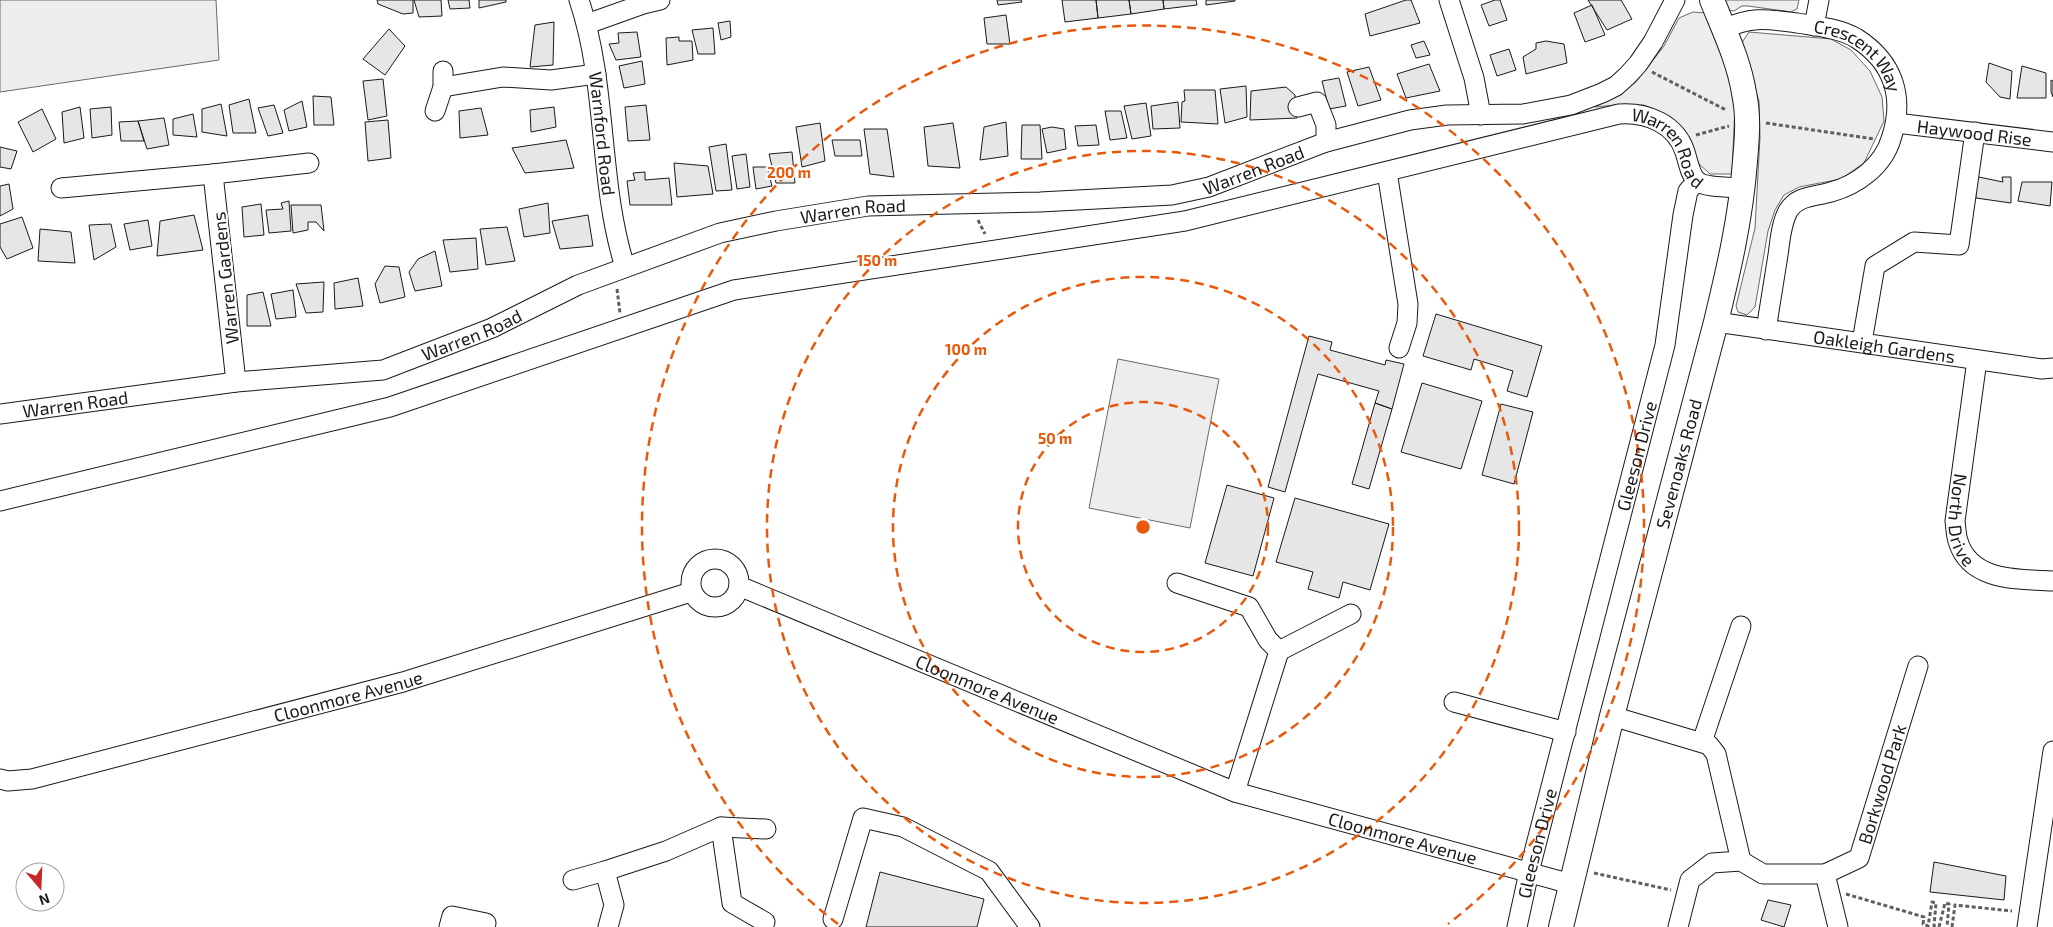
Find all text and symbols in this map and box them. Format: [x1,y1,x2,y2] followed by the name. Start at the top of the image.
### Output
[1812,15,1906,94] street label: Crescent Way
[585,70,621,197] street label: Warnford Road
[1630,103,1708,193] street label: Warren Road
[1916,115,2033,150] street label: Haywood Rise
[1200,141,1307,199] street label: Warren Road
[767,163,811,181] text: 200 m
[799,194,906,228] street label: Warren Road
[207,211,243,345] street label: Warren Gardens
[857,251,897,269] text: 150 m
[418,304,525,365] street label: Warren Road
[1812,325,1957,367] street label: Oakleigh Gardens
[945,340,987,358] text: 100 m
[21,386,130,422] street label: Warren Road
[1651,396,1706,531] street label: Sevenoaks Road
[1612,399,1661,513] street label: Gleeson Drive
[1038,429,1072,447] text: 50 m
[1944,472,1980,571] street label: North Drive
[1134,518,1152,536] centre of rings
[912,650,1062,729] street label: Cloonmore Avenue
[271,666,425,726] street label: Cloonmore Avenue
[1853,721,1910,847] street label: Borkwood Park
[1513,786,1561,900] street label: Gleeson Drive
[1326,807,1480,869] street label: Cloonmore Avenue
[15,862,65,912] north arrow
[37,890,52,909] text: N

